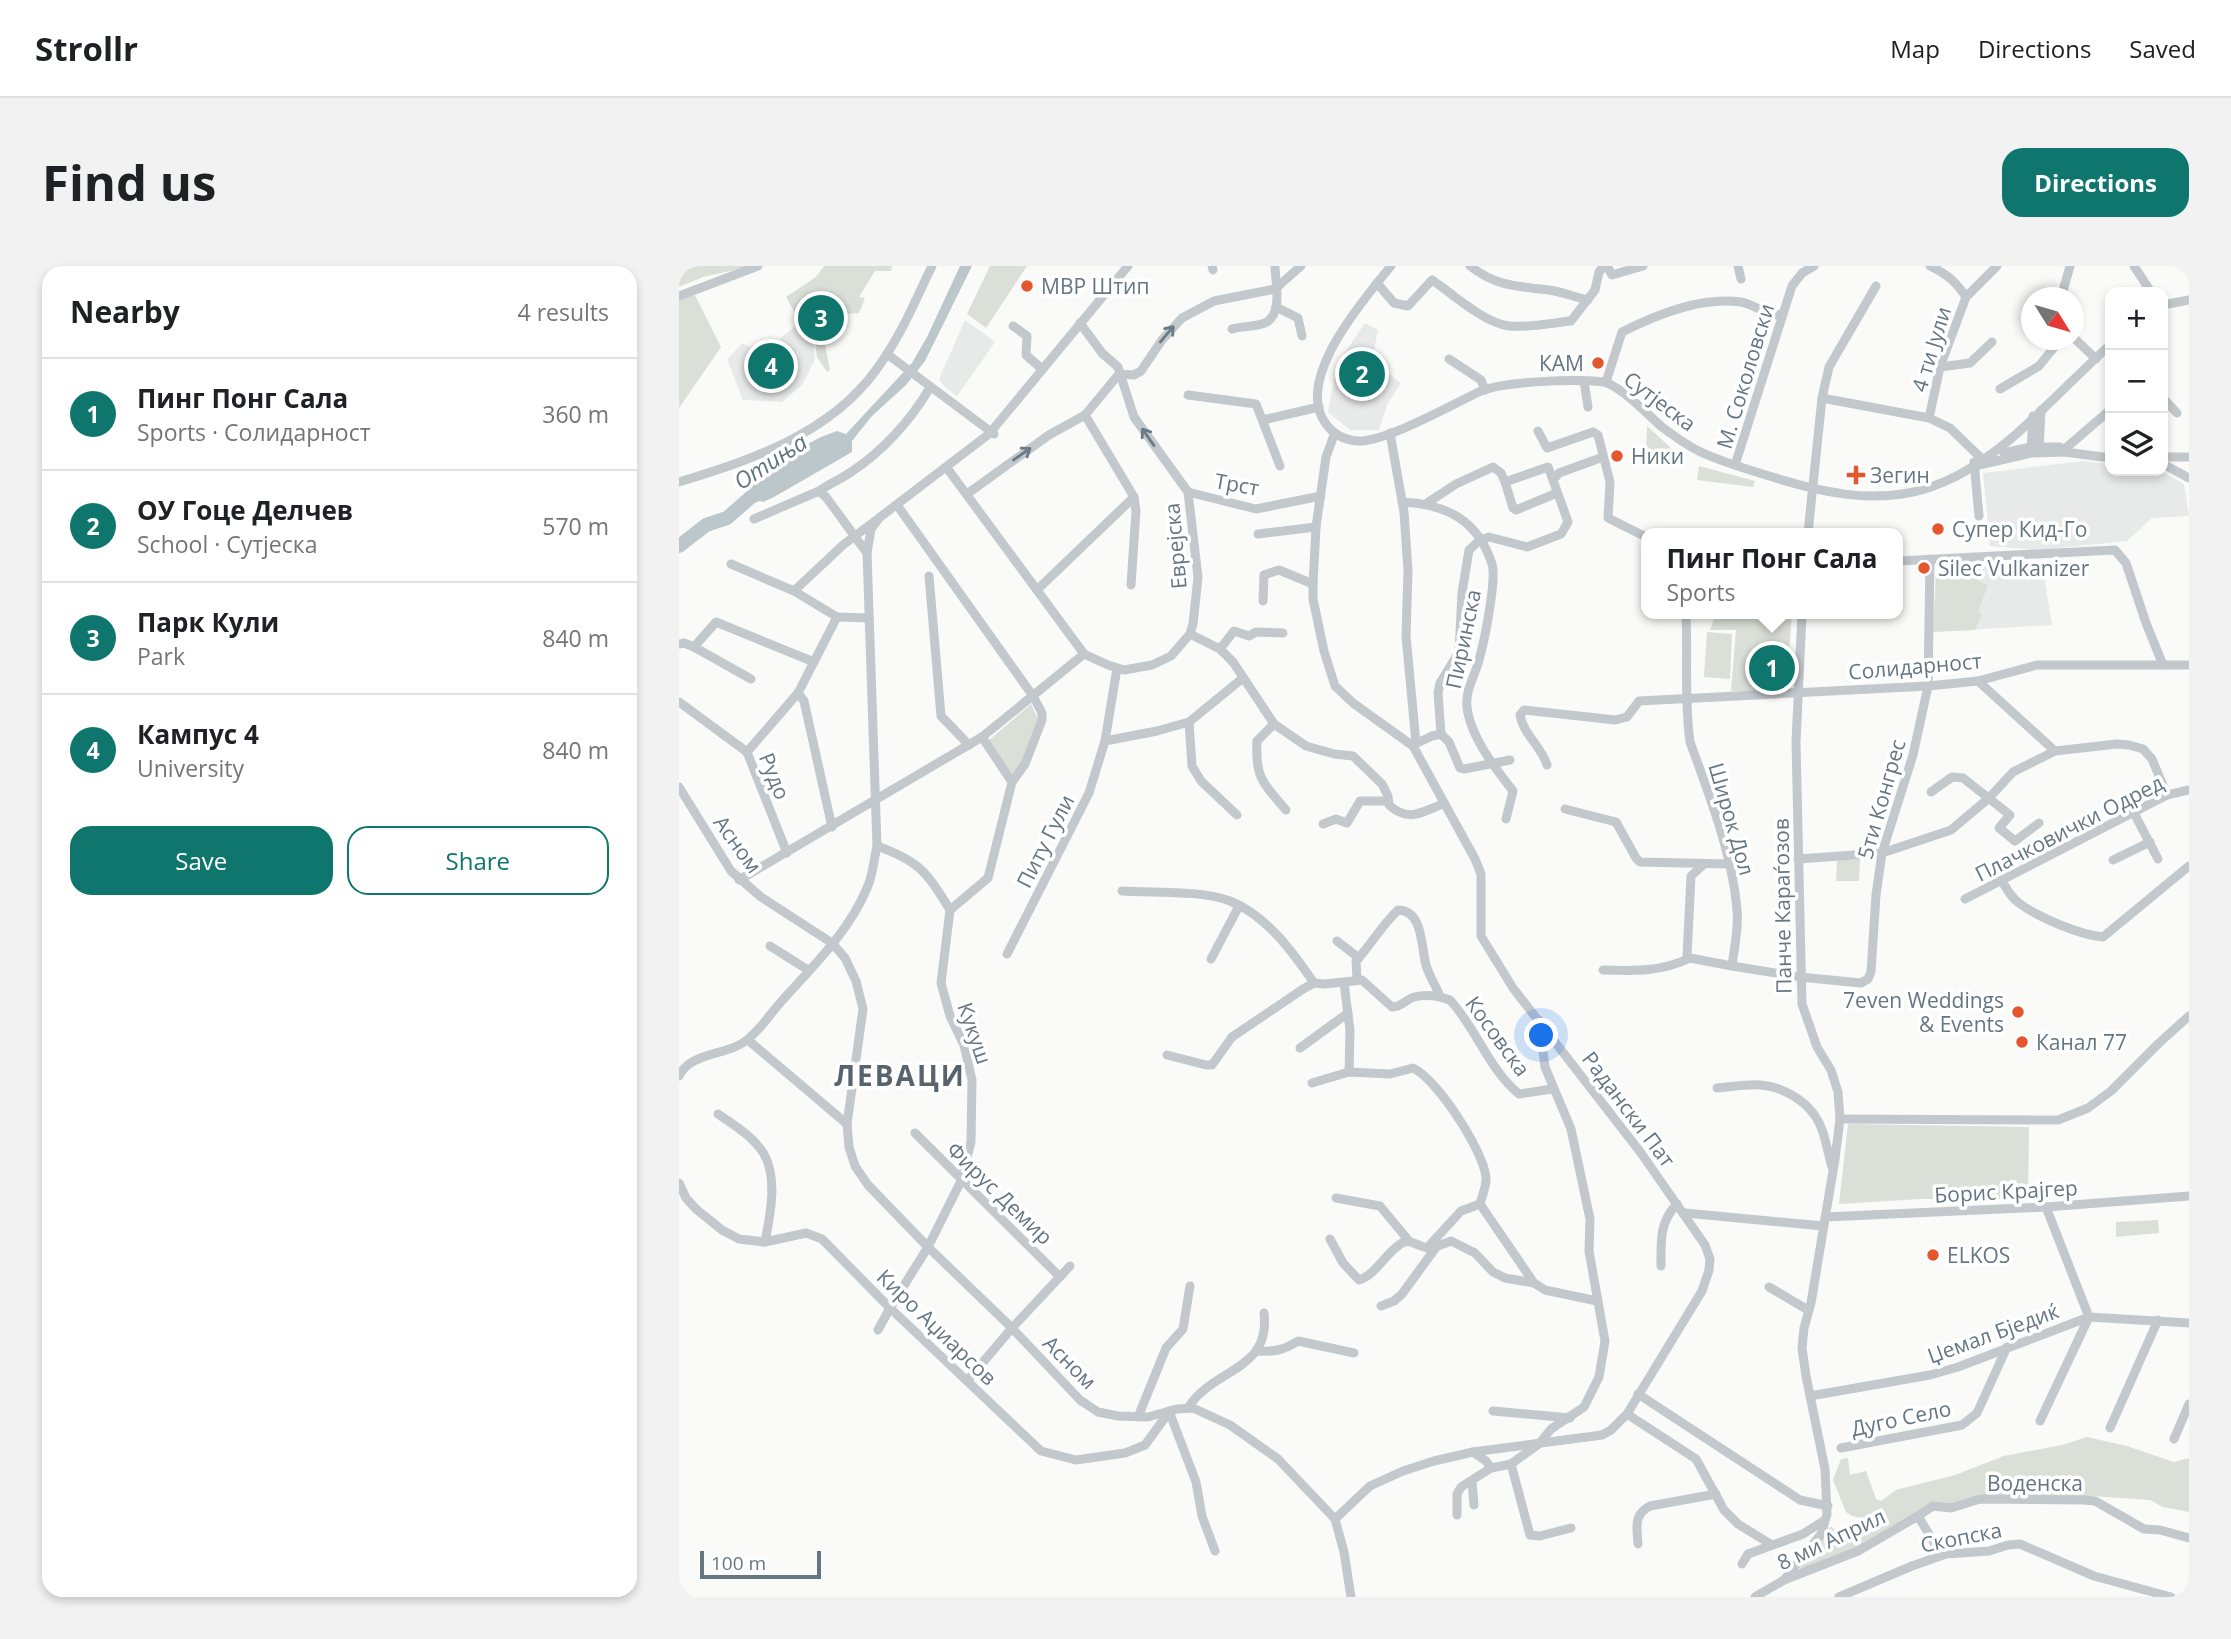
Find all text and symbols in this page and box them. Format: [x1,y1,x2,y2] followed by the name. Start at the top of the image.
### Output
[35,26,138,71] text: Strollr
[1890,32,1940,65] text: Map
[1978,32,2091,65] text: Directions
[2129,32,2196,65] text: Saved
[2002,148,2189,217] button: Directions
[42,149,216,215] text: Find us
[1041,272,1149,300] place label: МВР Штип
[1019,278,1035,294] marker: МВР Штип
[2021,287,2084,350] north arrow
[2105,287,2168,476] map controls
[2105,287,2168,350] button: +
[70,291,180,332] text: Nearby
[798,292,844,344] pin: 3
[518,296,609,328] text: 4 results
[1710,300,1780,452] street label: М. Соколовски
[1905,303,1957,395] street label: 4 ти Јули
[1159,325,1175,343] one-way arrow
[748,340,794,392] pin: 4
[1339,348,1385,400] pin: 2
[1539,349,1584,377] place label: КАМ
[2105,350,2168,413] button: −
[1590,355,1606,371] marker: КАМ
[1618,365,1702,437] street label: Сутјеска
[137,380,348,416] text: Пинг Понг Сала
[86,398,100,430] text: 1
[542,398,609,430] text: 360 m
[2105,413,2168,476] button: layers
[137,416,370,448] text: Sports · Солидарност
[727,425,813,497] water label: Отиња
[1141,428,1155,447] one-way arrow
[1631,442,1684,470] place label: Ники
[1012,447,1031,461] one-way arrow
[1609,448,1625,464] marker: Ники
[1870,461,1930,489] place label: Зегин
[1213,466,1261,502] street label: Трст
[1848,467,1864,483] marker: Зегин
[137,492,353,528] text: ОУ Гоце Делчев
[1157,502,1193,590] street label: Еврејска
[86,510,100,542] text: 2
[542,510,609,542] text: 570 m
[1952,515,2087,543] place label: Супер Кид-Го
[1930,521,1946,537] marker: Супер Кид-Го
[137,528,317,560] text: School · Сутјеска
[1641,528,1903,619] popup
[1666,540,1878,576] text: Пинг Понг Сала
[1938,554,2090,582] place label: Silec Vulkanizer
[1916,560,1932,576] marker: Silec Vulkanizer
[1666,576,1736,608] text: Sports
[1439,587,1487,691] street label: Пиринска
[137,604,279,640] text: Парк Кули
[86,622,100,654] text: 3
[542,622,609,654] text: 840 m
[137,640,185,672] text: Park
[1749,642,1795,694] pin: 1
[1847,646,1983,686] street label: Солидарност
[137,716,259,752] text: Кампус 4
[86,734,100,766] text: 4
[542,734,609,766] text: 840 m
[1851,736,1911,862] street label: 5ти Конгрес
[753,749,797,803] street label: Рудо
[137,752,244,784] text: University
[1703,759,1761,879] street label: Широк Дол
[1970,768,2168,888] street label: Плачковички Одред
[1010,790,1080,892] street label: Питу Гули
[708,810,768,878] street label: Асном
[1766,818,1798,994] street label: Панче Караѓозов
[70,826,333,895] button: Save
[347,826,609,895] button: Share
[1843,986,2004,1038] place label: 7even Weddings & Events
[1459,990,1537,1082] street label: Косовска
[951,998,999,1068] street label: Кукуш
[2010,1004,2026,1020] marker: 7even Weddings & Events
[1524,1018,1558,1052] your location
[2036,1028,2127,1056] place label: Канал 77
[2014,1034,2030,1050] marker: Канал 77
[1576,1046,1682,1173] street label: Радански Пат
[834,1056,966,1094] district label: ЛЕВАЦИ
[941,1135,1059,1251] street label: Фирус Демир
[1934,1173,2078,1209] street label: Борис Крајгер
[1947,1241,2010,1269] place label: ELKOS
[1925,1247,1941,1263] marker: ELKOS
[871,1263,1003,1391] street label: Киро Аџиарсов
[1923,1296,2063,1370] street label: Џемал Бједиќ
[1037,1329,1103,1395] street label: Асном
[1848,1394,1954,1442] street label: Дуго Село
[1987,1469,2083,1497] street label: Воденска
[1772,1502,1890,1576] street label: 8 ми Април
[1918,1515,2004,1559] street label: Скопска
[700,1548,821,1580] scale bar
[711,1550,766,1576] text: 100 m

